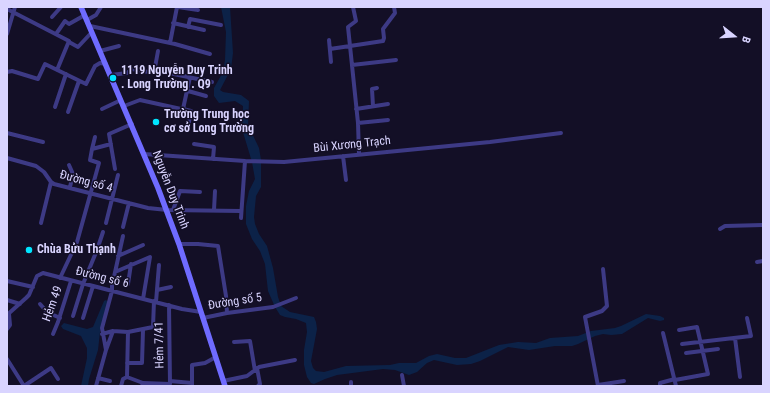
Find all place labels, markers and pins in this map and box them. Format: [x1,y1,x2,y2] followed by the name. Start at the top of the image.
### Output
[121,64,233,92] place label: 1119 Nguyễn Duy Trinh . Long Trường . Q9
[108,73,118,83] marker: 1119 Nguyễn Duy Trinh . Long Trường . Q9
[164,108,254,136] place label: Trường Trung học cơ sở Long Trường
[151,117,161,127] marker: Trường Trung học cơ sở Long Trường
[37,243,116,257] place label: Chùa Bửu Thạnh
[24,245,34,255] marker: Chùa Bửu Thạnh

